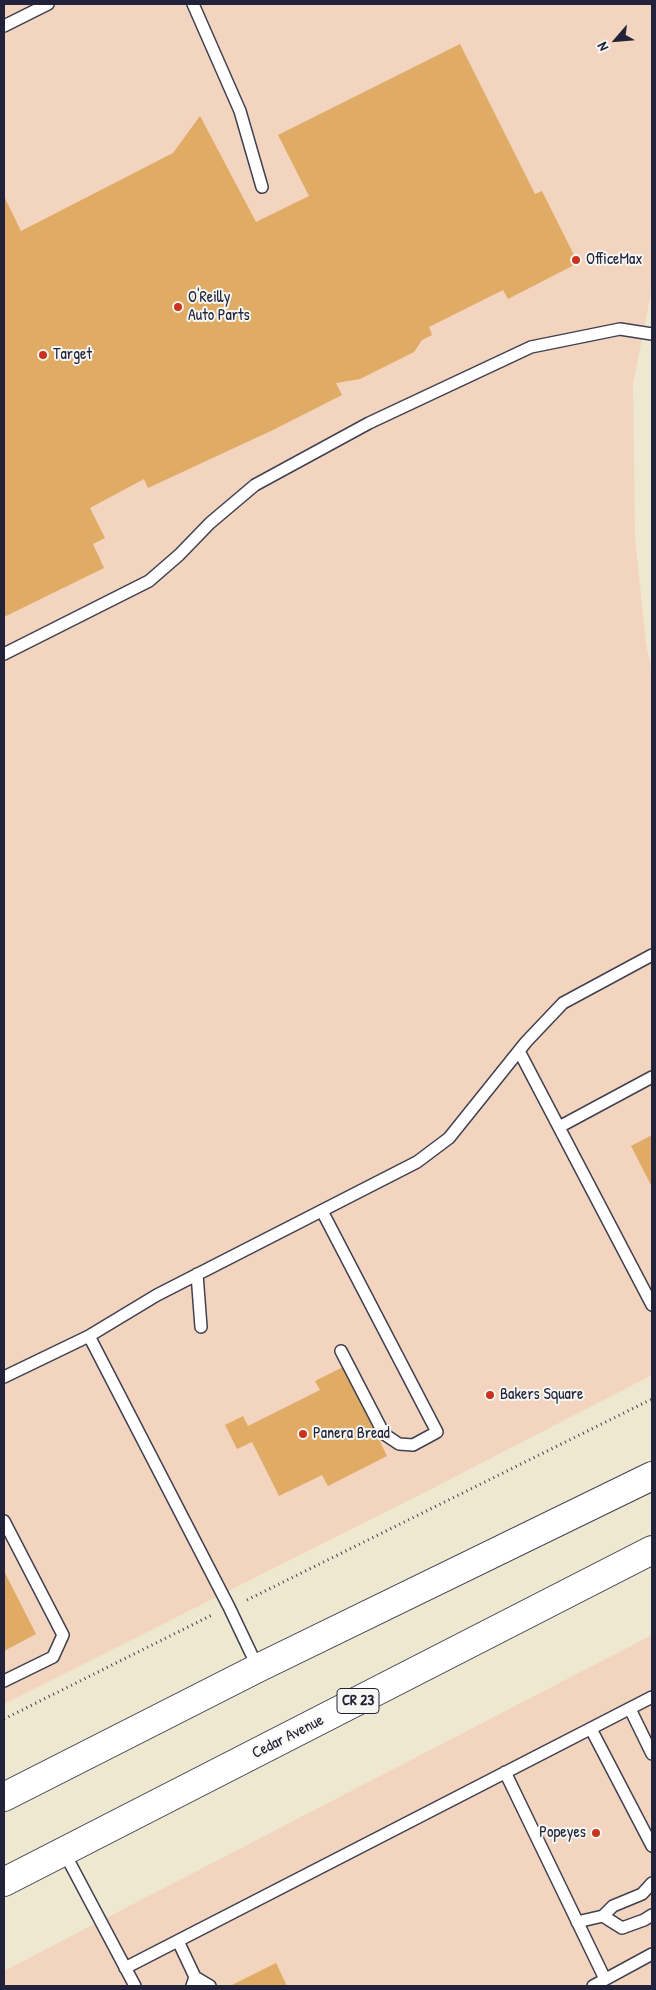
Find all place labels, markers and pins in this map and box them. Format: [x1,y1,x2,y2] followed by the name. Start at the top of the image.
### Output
[586,250,642,270] place label: OfficeMax
[570,254,582,266] marker: OfficeMax
[188,288,250,326] place label: O'Reilly Auto Parts
[172,301,184,313] marker: O'Reilly Auto Parts
[53,345,92,365] place label: Target
[37,349,49,361] marker: Target
[500,1385,583,1405] place label: Bakers Square
[484,1389,496,1401] marker: Bakers Square
[313,1424,390,1444] place label: Panera Bread
[297,1428,309,1440] marker: Panera Bread
[539,1823,586,1843] place label: Popeyes
[590,1827,602,1839] marker: Popeyes

